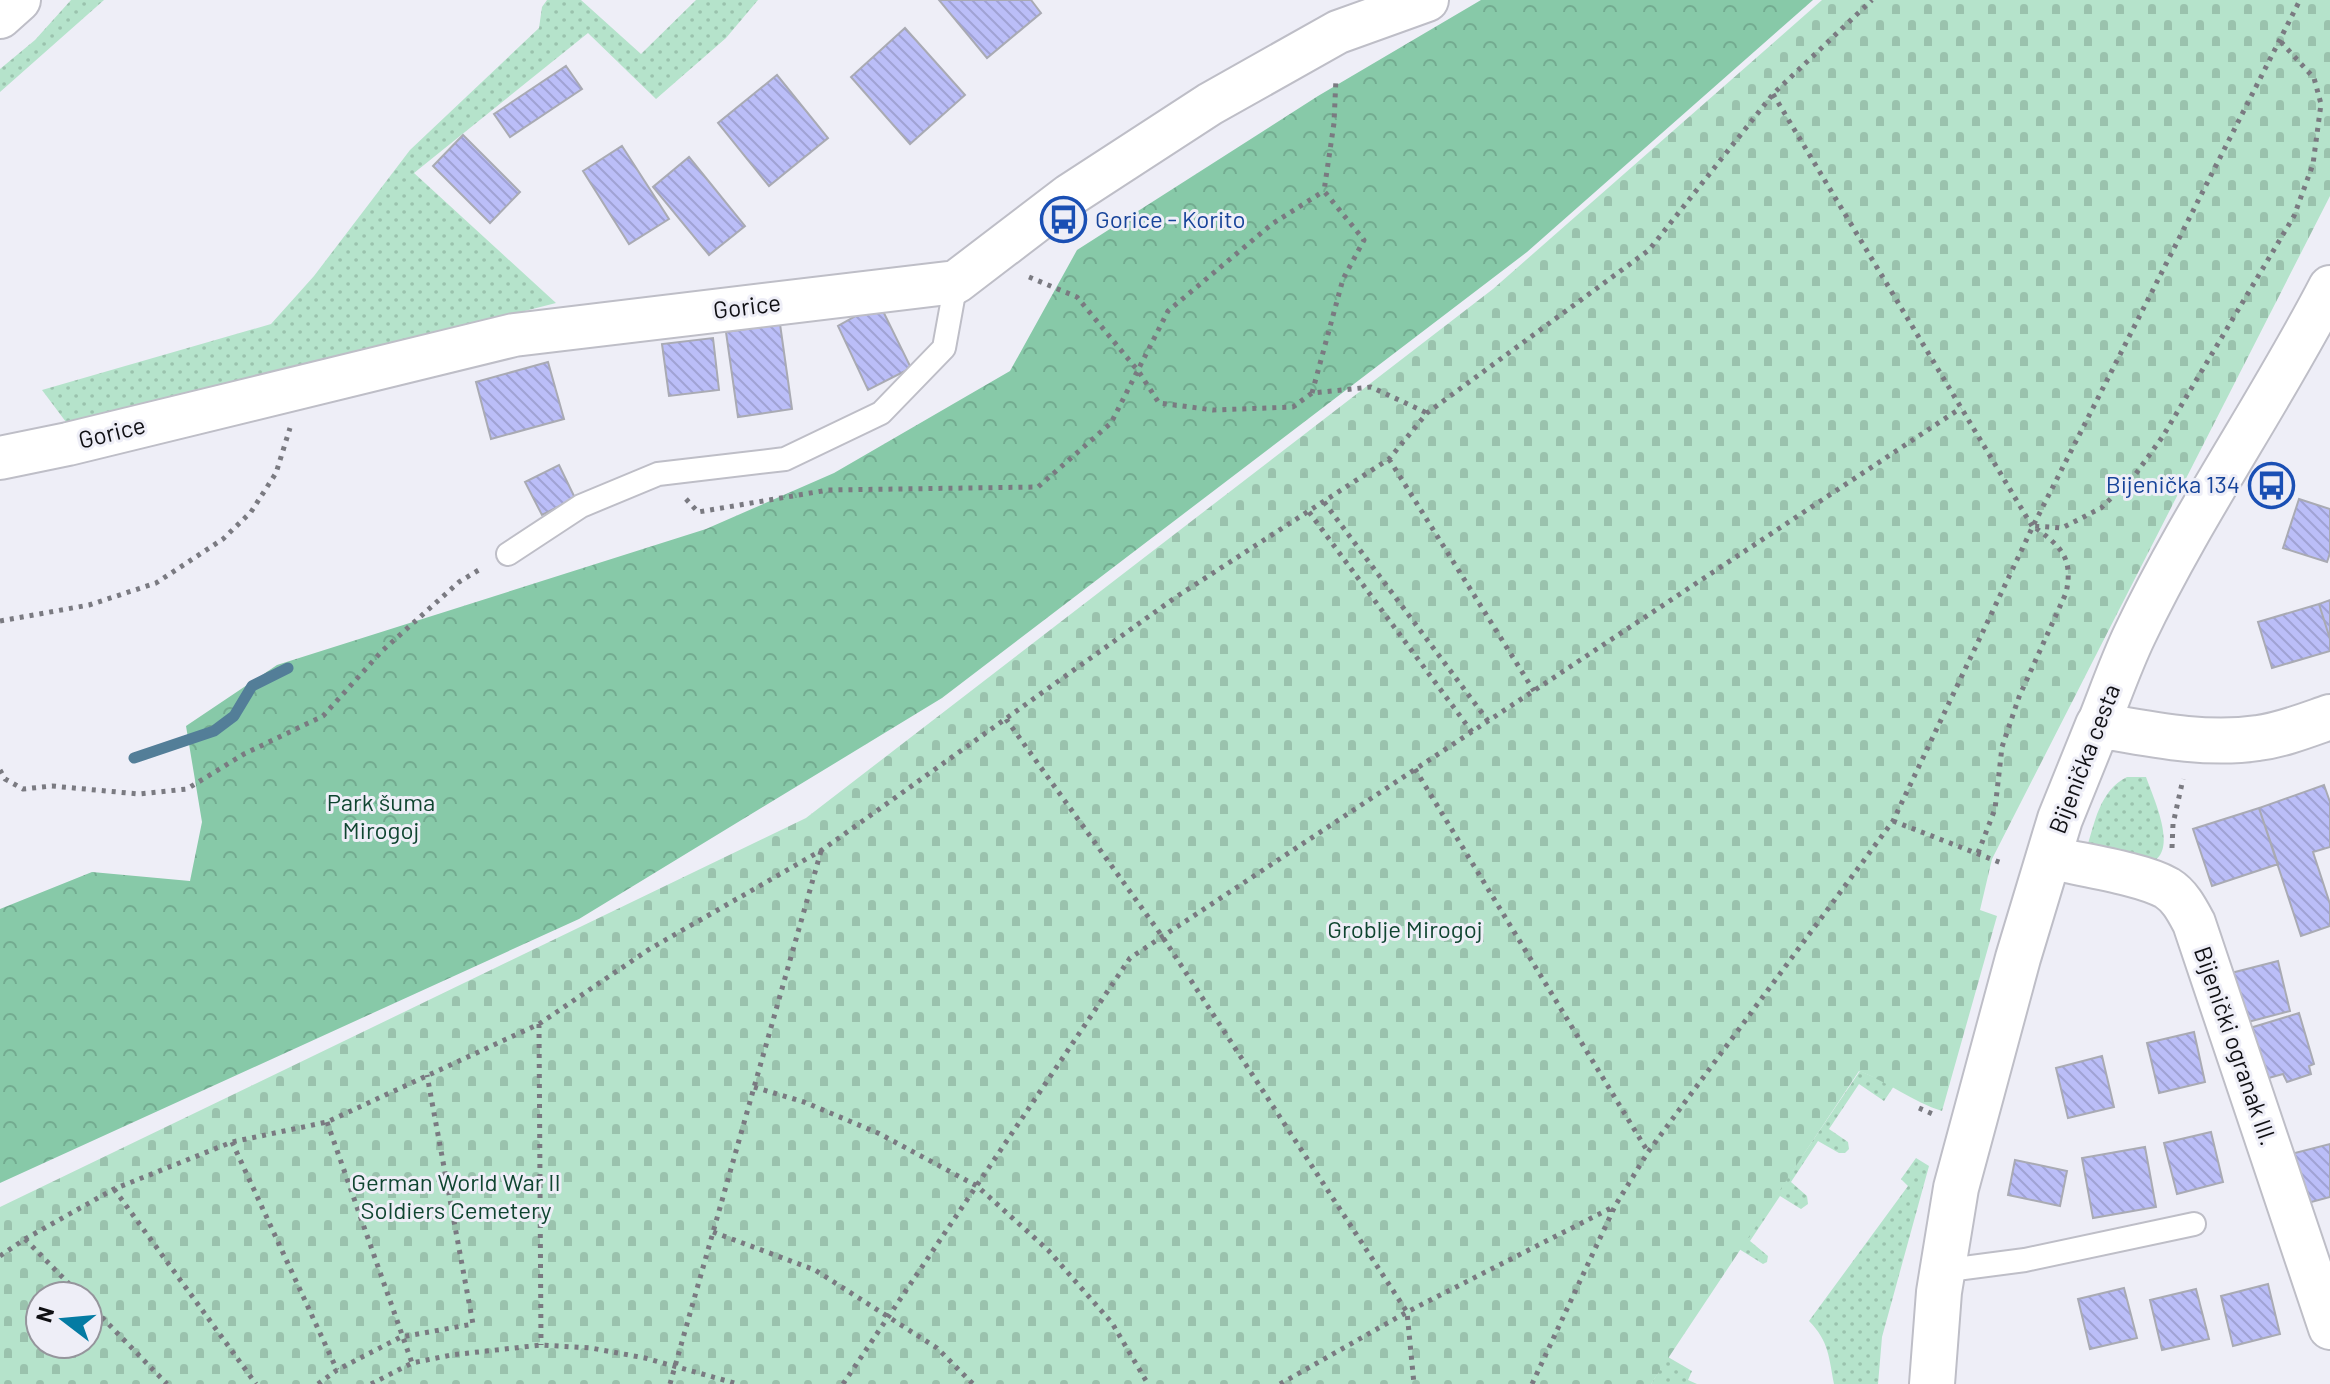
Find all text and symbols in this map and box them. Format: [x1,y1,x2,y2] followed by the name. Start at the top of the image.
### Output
[1040,196,1088,244] bus stop icon: Gorice - Korito
[1095,204,1246,233] place label: Gorice - Korito
[711,287,782,324] street label: Gorice
[75,409,148,454] street label: Gorice
[2247,461,2295,509] bus stop icon: Bijenička 134
[2106,469,2240,498] place label: Bijenička 134
[2042,680,2125,837] street label: Bijenička cesta
[327,787,435,844] park label: Park šuma Mirogoj
[1327,914,1483,943] park label: Groblje Mirogoj
[2189,942,2284,1149] street label: Bijenički ogranak III.
[351,1167,561,1224] park label: German World War II Soldiers Cemetery
[24,1280,104,1360] north arrow
[29,1304,58,1325] text: N

